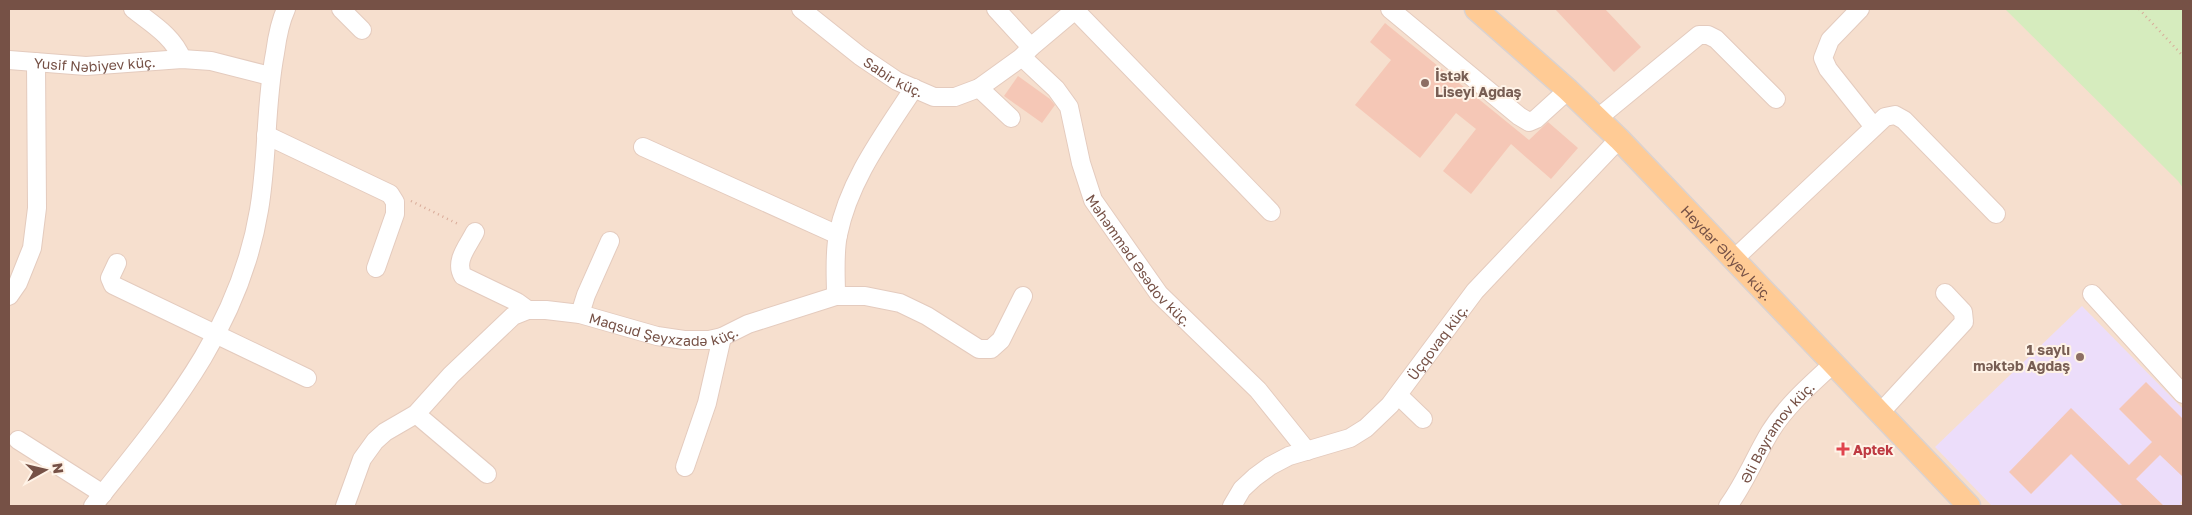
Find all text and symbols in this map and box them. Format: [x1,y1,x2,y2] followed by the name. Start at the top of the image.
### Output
[33,52,156,75] street label: Yusif Nəbiyev küç.
[861,53,926,100] street label: Sabir küç.
[1435,67,1522,100] place label: İstək Liseyi Ağdaş
[1419,77,1431,89] marker: İstək Liseyi Ağdaş
[1083,191,1195,330] street label: Məhəmməd Əsədov küç.
[1678,201,1776,303] street label: Heydər Əliyev küç.
[1403,301,1471,383] street label: Üçqovaq küç.
[587,309,741,349] street label: Maqsud Şeyxzadə küç.
[1973,341,2070,374] place label: 1 saylı məktəb Ağdaş
[2074,351,2086,363] marker: 1 saylı məktəb Ağdaş
[1736,377,1817,486] street label: Əli Bayramov küç.
[1853,441,1893,458] place label: Aptek
[1837,443,1849,455] marker: Aptek
[20,445,70,495] north arrow
[49,462,68,475] text: N

